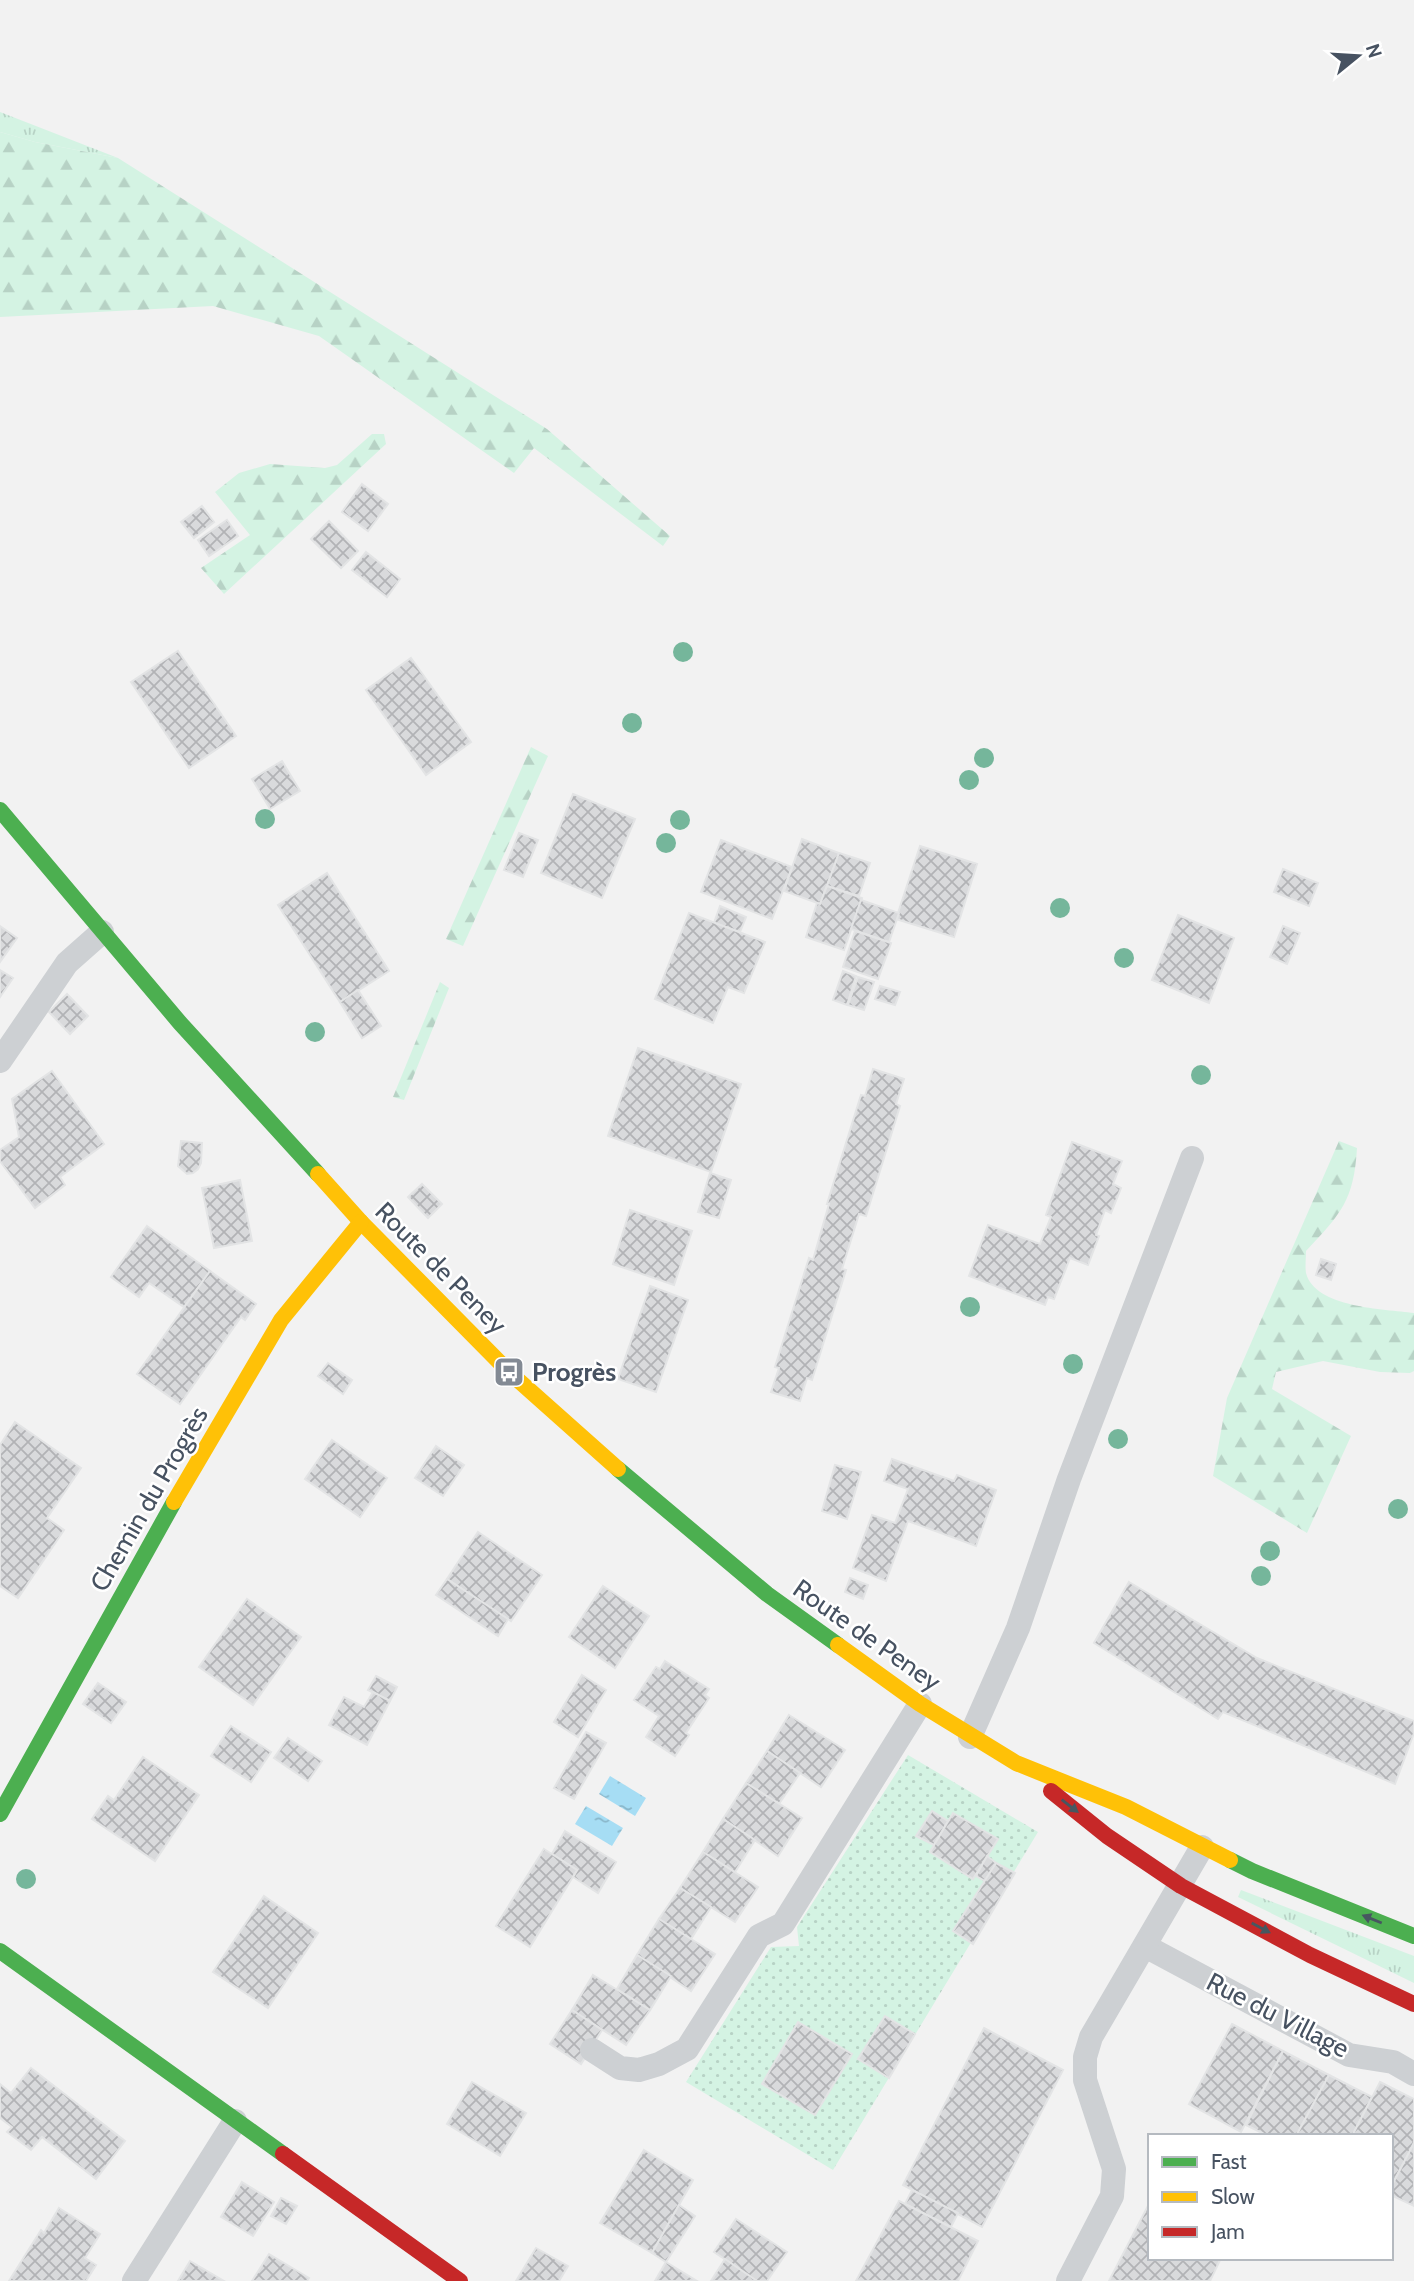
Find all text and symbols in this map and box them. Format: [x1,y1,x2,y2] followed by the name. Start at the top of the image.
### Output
[1323,21,1393,91] north arrow
[1361,41,1387,61] text: N
[368,1195,514,1341] street label: Route de Peney
[492,1355,526,1389] bus stop icon: Progrès
[532,1356,616,1388] place label: Progrès
[83,1401,215,1597] street label: Chemin du Progrès
[787,1572,947,1698] street label: Route de Peney
[1060,1798,1078,1813] one-way arrow
[1362,1914,1383,1925] one-way arrow
[1251,1922,1270,1934] one-way arrow
[1201,1965,1355,2065] street label: Rue du Village
[1148,2134,1393,2260] legend
[1211,2149,1247,2174] text: Fast
[1211,2184,1255,2209] text: Slow
[1210,2219,1245,2244] text: Jam

